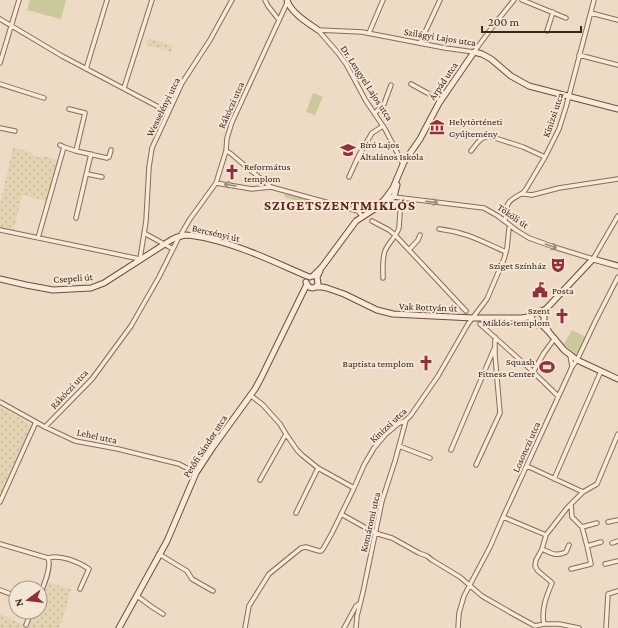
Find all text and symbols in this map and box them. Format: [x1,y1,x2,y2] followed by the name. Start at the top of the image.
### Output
[482,8,581,34] scale bar
[488,15,520,29] text: 200 m
[403,26,477,49] street label: Szilágyi Lajos utca
[338,43,396,123] street label: Dr. Lengyel Lajos utca
[426,60,460,102] street label: Árpád utca
[144,75,182,138] street label: Wesselényi utca
[216,80,246,130] street label: Rákóczi utca
[540,91,566,139] street label: Kinizsi utca
[449,116,503,140] place label: Helytörténeti Gyűjtemény
[428,118,446,136] museum icon: Helytörténeti Gyűjtemény
[360,139,424,162] place label: Bíró Lajos Általános Iskola
[339,141,357,159] school or university icon: Bíró Lajos Általános Iskola
[244,161,291,184] place label: Református templom
[223,163,241,181] church icon: Református templom
[224,181,237,189] one-way arrow
[264,197,416,213] district label: SZIGETSZENTMIKLÓS
[425,198,438,206] one-way arrow
[495,201,531,231] street label: Tököli út
[191,222,242,244] street label: Bercsényi út
[545,243,558,250] one-way arrow
[549,256,567,274] theatre icon: Sziget Színház
[489,260,546,271] place label: Sziget Színház
[53,271,94,285] street label: Csepeli út
[531,281,549,299] public building icon: Posta
[552,285,574,296] place label: Posta
[399,300,458,314] street label: Vak Bottyán út
[483,305,551,328] place label: Szent Miklós-templom
[553,307,571,325] church icon: Szent Miklós-templom
[417,354,435,372] church icon: Baptista templom
[478,356,536,379] place label: Squash Fitness Center
[342,358,414,369] place label: Baptista templom
[538,358,556,376] sports icon: Squash Fitness Center
[48,367,90,411] street label: Rákóczi utca
[367,405,409,445] street label: Kinizsi utca
[181,412,230,479] street label: Petőfi Sándor utca
[510,420,542,474] street label: Losonczi utca
[76,426,119,446] street label: Lehel utca
[358,490,382,553] street label: Komáromi utca
[8,580,48,620] north arrow
[11,597,25,608] text: N

